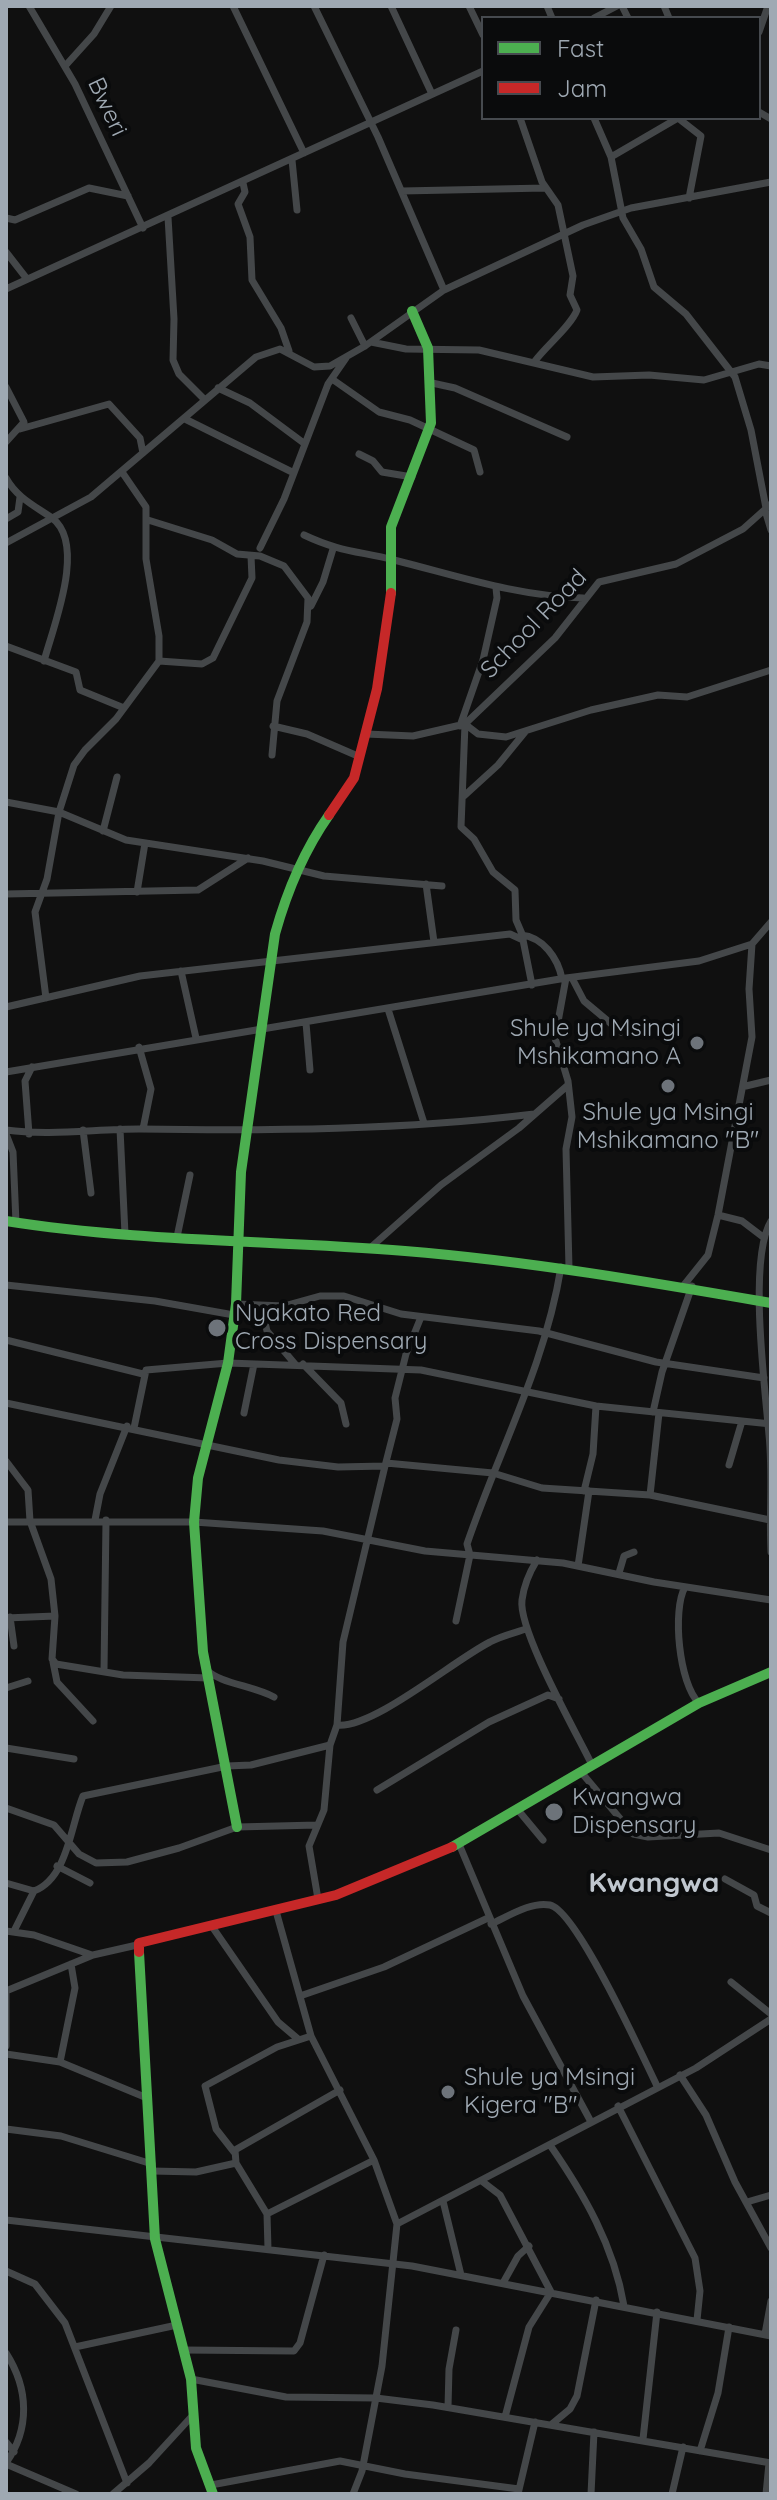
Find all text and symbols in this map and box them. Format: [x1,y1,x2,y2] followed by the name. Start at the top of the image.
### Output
[481,16,761,120] legend
[557,33,604,63] text: Fast
[81,73,133,141] street label: Bweri
[557,73,607,103] text: Jam
[475,564,593,684] street label: School Road
[510,1015,681,1071] place label: Shule ya Msingi Mshikamano A
[688,1034,706,1052] marker: Shule ya Msingi Mshikamano A
[659,1077,677,1095] marker: Shule ya Msingi Mshikamano "B"
[577,1099,759,1155] place label: Shule ya Msingi Mshikamano "B"
[235,1300,427,1356] place label: Nyakato Red Cross Dispensary
[206,1317,228,1339] marker: Nyakato Red Cross Dispensary
[572,1784,696,1840] place label: Kwangwa Dispensary
[543,1801,565,1823] marker: Kwangwa Dispensary
[589,1867,719,1901] district label: Kwangwa
[464,2064,635,2120] place label: Shule ya Msingi Kigera "B"
[439,2083,457,2101] marker: Shule ya Msingi Kigera "B"

